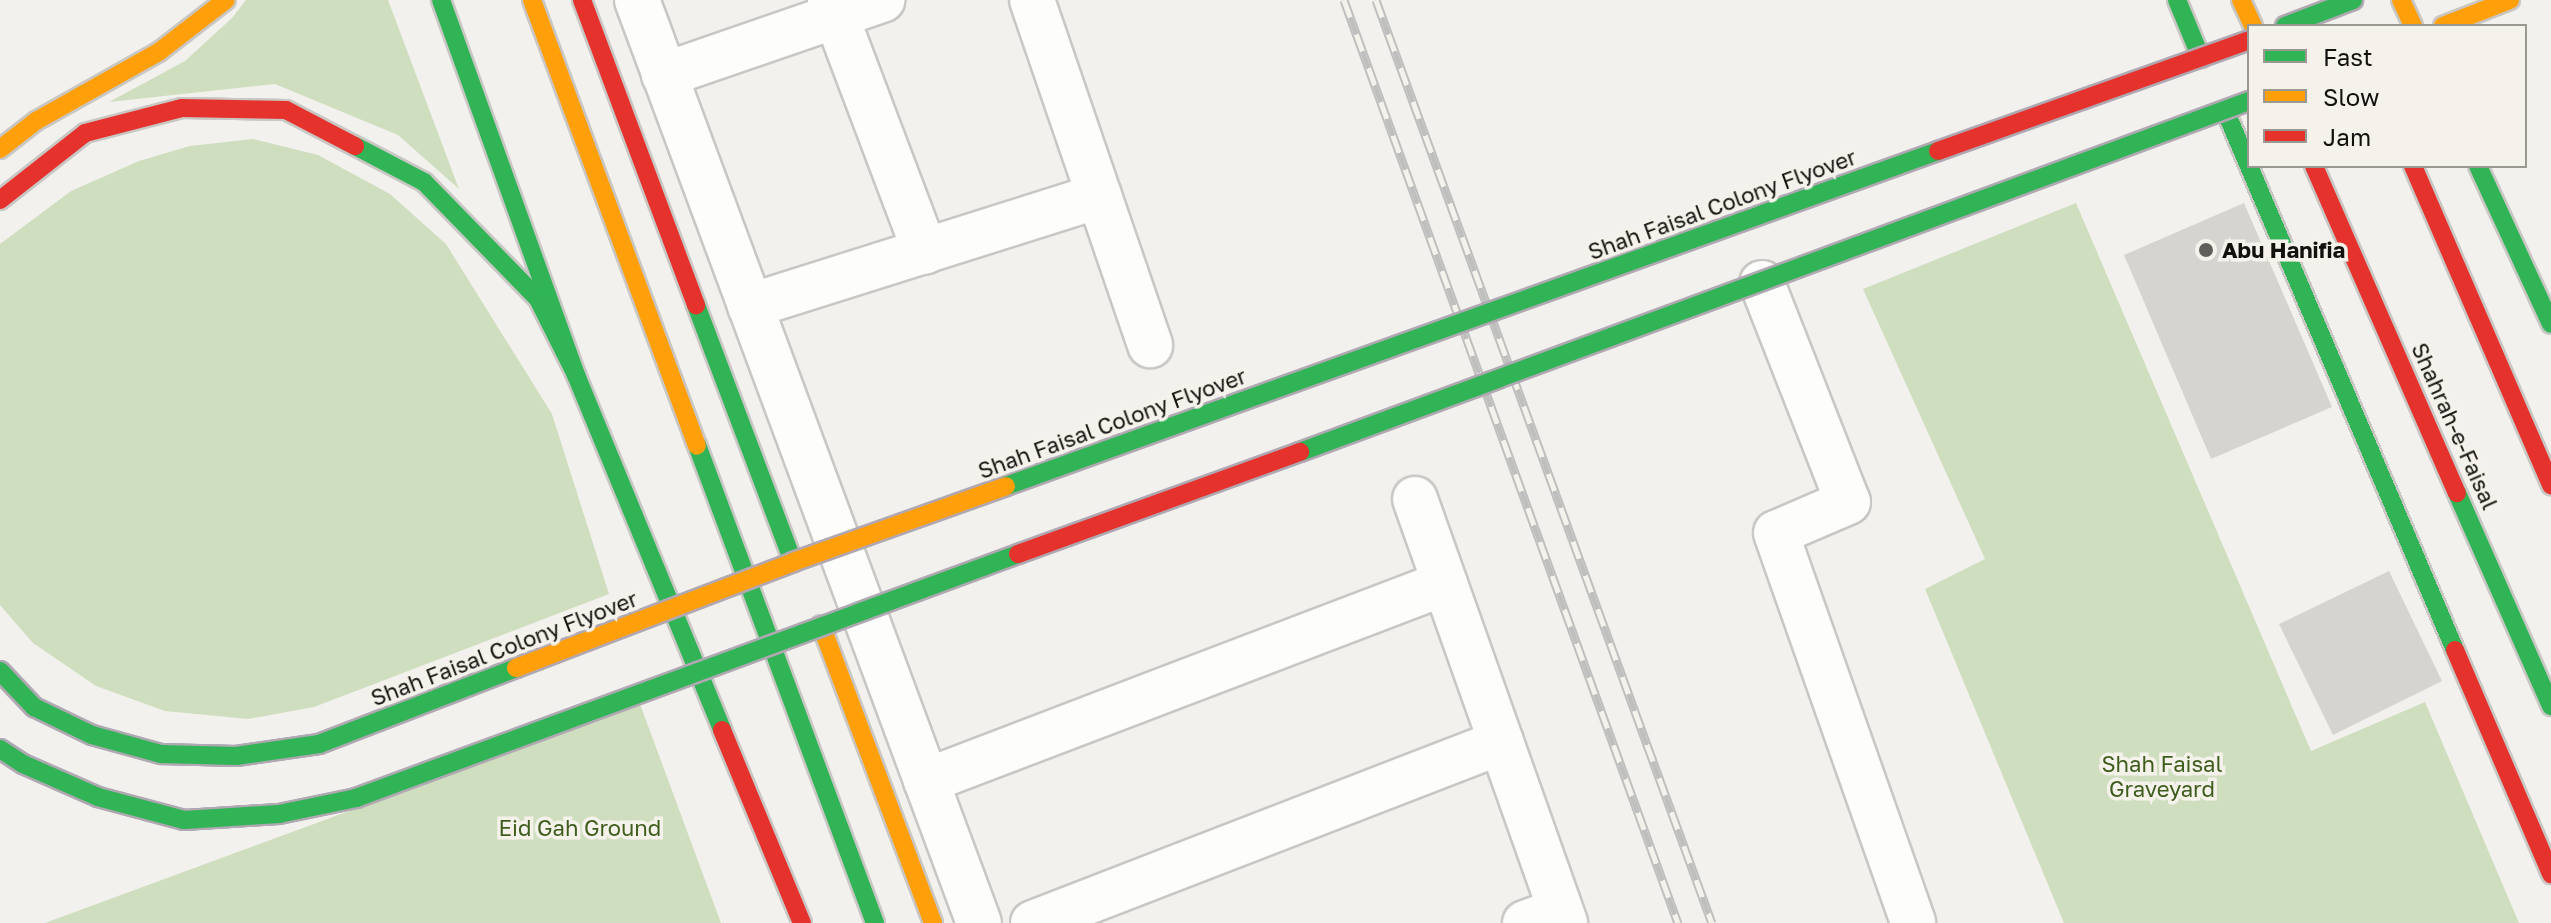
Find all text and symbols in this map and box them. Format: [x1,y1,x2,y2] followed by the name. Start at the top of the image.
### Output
[2247,24,2527,168] legend
[2323,42,2373,71] text: Fast
[2323,82,2379,111] text: Slow
[2323,122,2371,151] text: Jam
[1584,143,1860,265] street label: Shah Faisal Colony Flyover
[2222,237,2345,263] place label: Abu Hanifia
[2197,241,2215,259] marker: Abu Hanifia
[2406,339,2504,513] street label: Shahrah-e-Faisal
[974,362,1250,484] street label: Shah Faisal Colony Flyover
[367,585,641,711] street label: Shah Faisal Colony Flyover
[2101,750,2223,802] park label: Shah Faisal Graveyard
[499,815,661,841] park label: Eid Gah Ground

